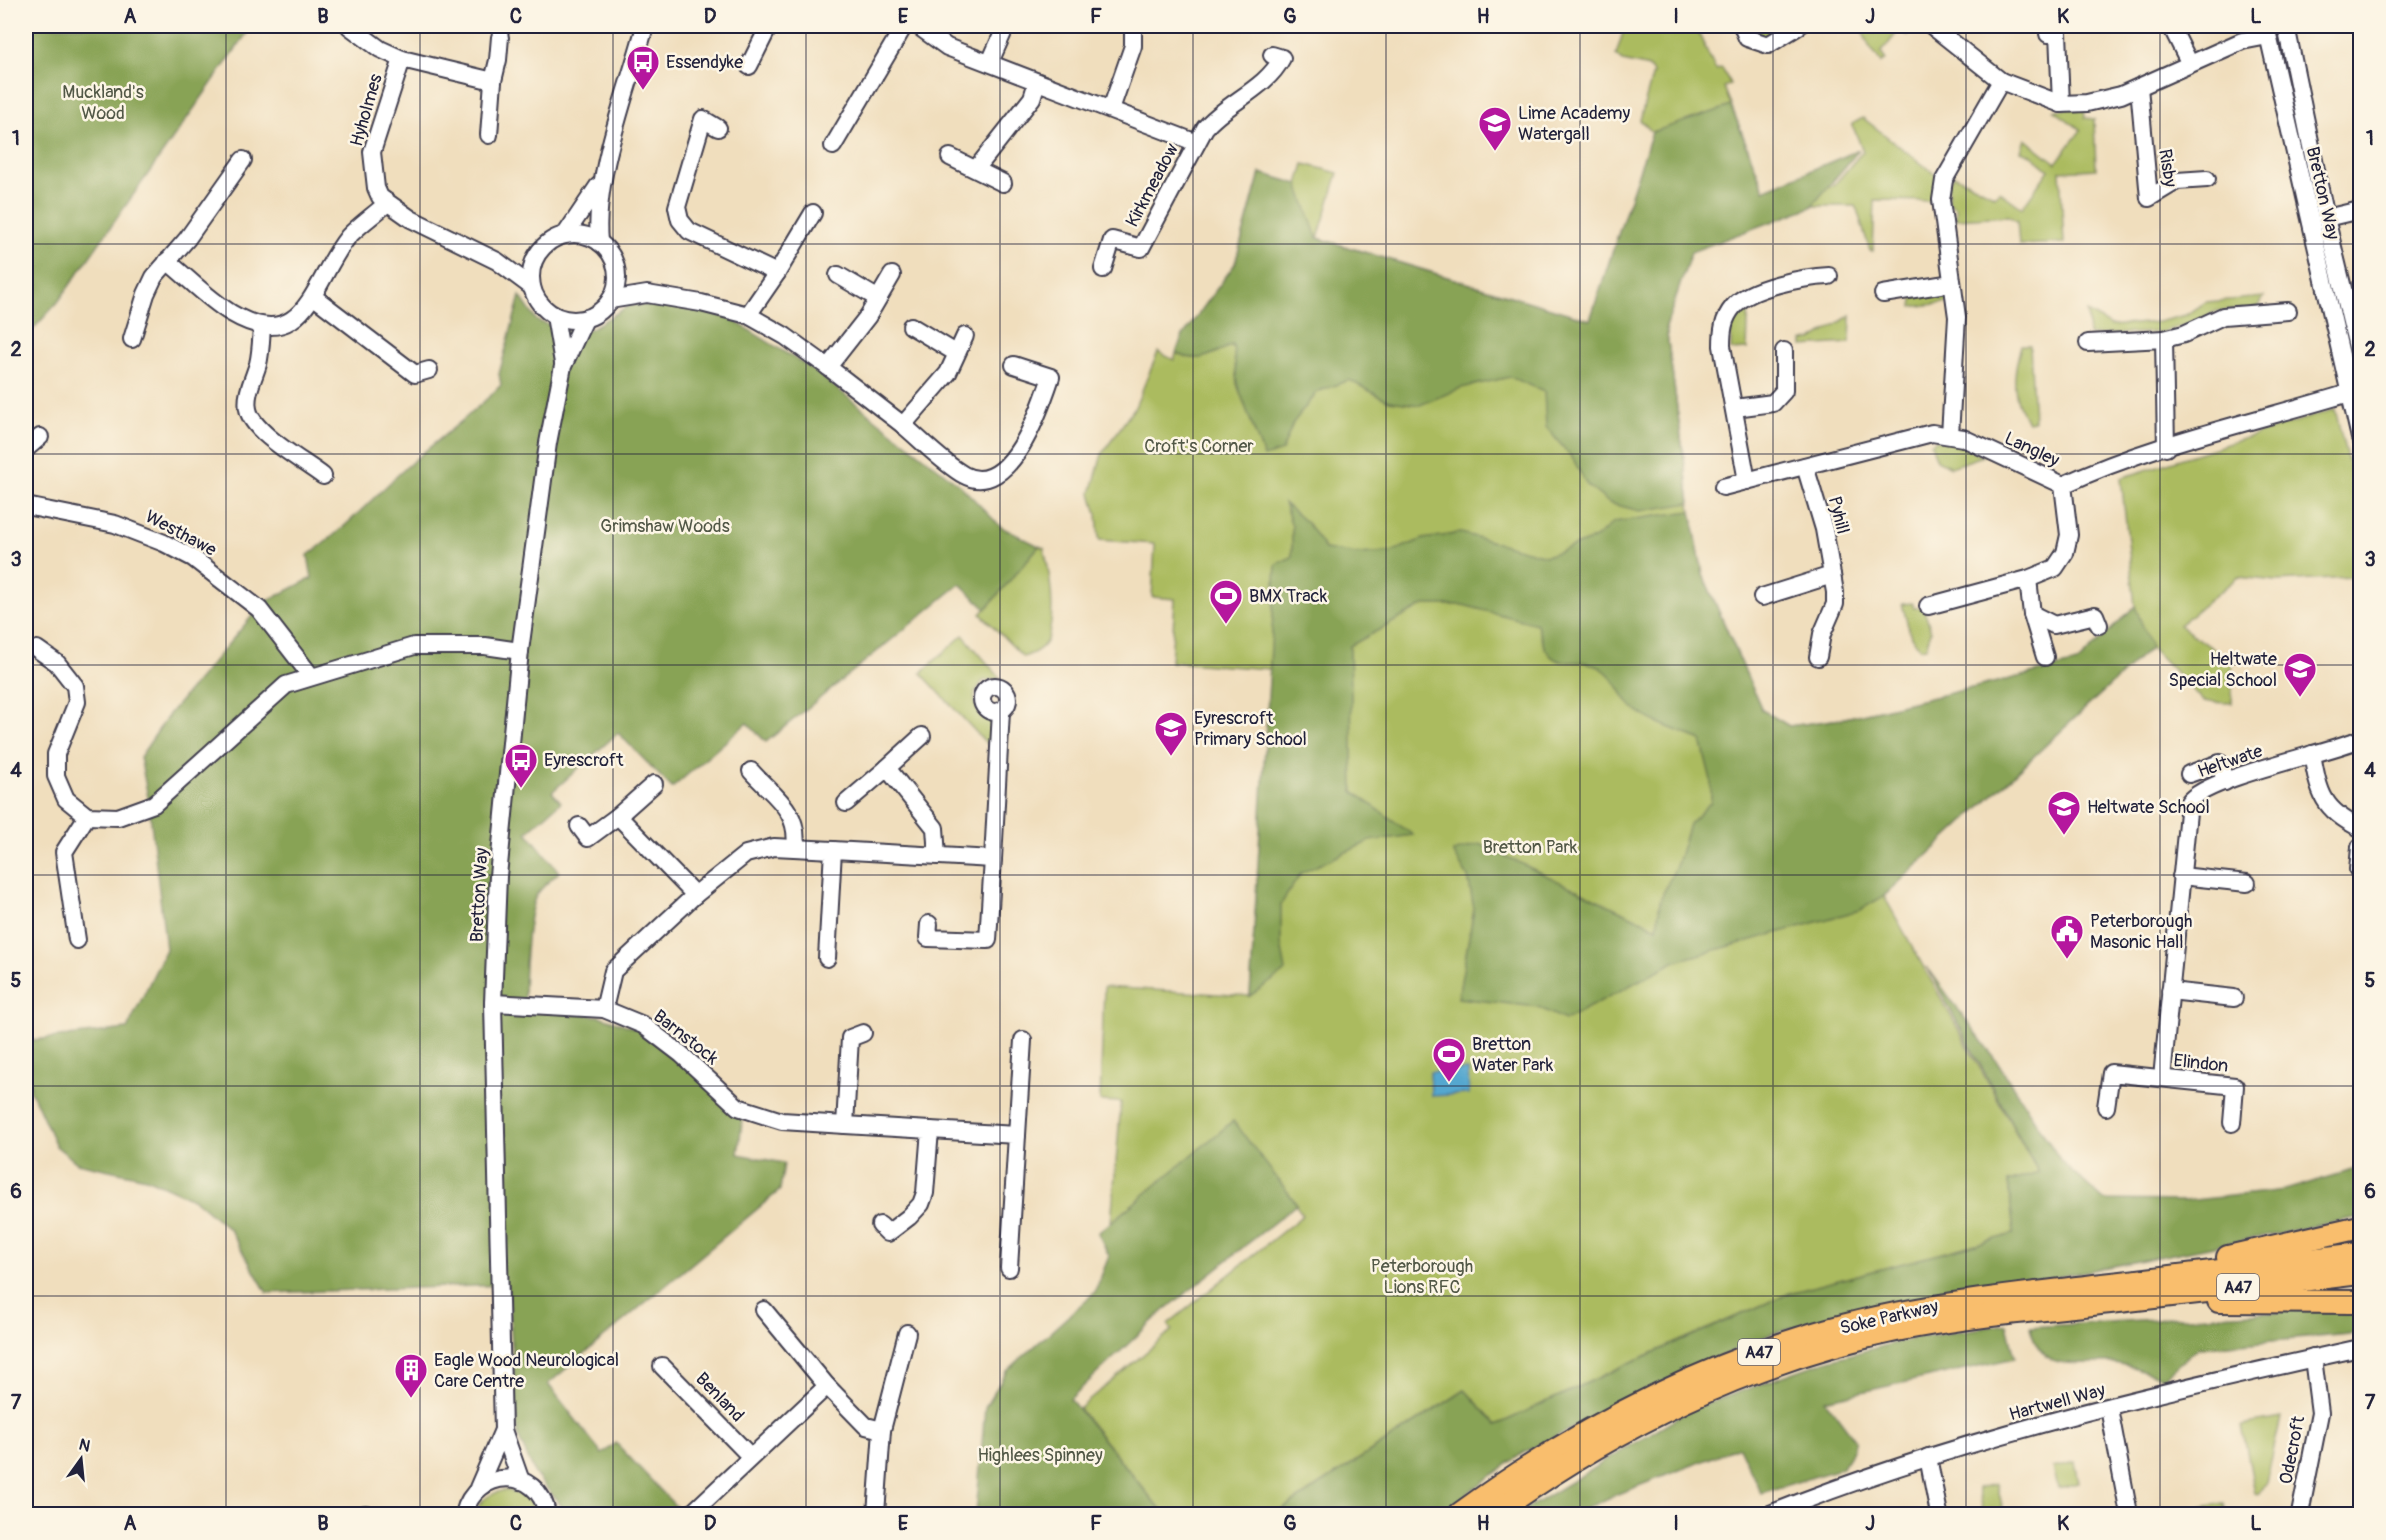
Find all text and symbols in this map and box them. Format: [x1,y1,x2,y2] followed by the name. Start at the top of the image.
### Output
[124,4,137,29] text: A
[317,4,329,29] text: B
[510,4,522,29] text: C
[704,4,717,29] text: D
[898,4,909,29] text: E
[1090,4,1102,29] text: F
[1283,4,1297,29] text: G
[1477,4,1490,29] text: H
[1673,4,1679,29] text: I
[1865,4,1875,29] text: J
[2057,4,2069,29] text: K
[2250,4,2262,29] text: L
[625,44,661,91] bus stop icon: Essendyke
[666,51,743,74] place label: Essendyke
[345,71,388,149] street label: Hyholmes
[62,81,144,125] park label: Muckland's Wood
[1518,102,1631,146] place label: Lime Academy Watergall
[1477,105,1513,152] school or university icon: Lime Academy Watergall
[12,126,20,151] text: 1
[2366,126,2374,151] text: 1
[1121,140,1184,231] street label: Kirkmeadow
[2301,144,2344,242] street label: Bretton Way
[2153,147,2182,189] street label: Risby
[10,337,22,362] text: 2
[2364,337,2376,362] text: 2
[2001,427,2063,472] street label: Langley
[1144,435,1254,458] park label: Croft's Corner
[1823,494,1854,536] street label: Pyhill
[141,505,220,562] street label: Westhawe
[600,515,730,538] park label: Grimshaw Woods
[10,547,22,572] text: 3
[2364,547,2376,572] text: 3
[1208,578,1244,625] sports icon: BMX Track
[1249,585,1328,608] place label: BMX Track
[2169,648,2277,692] place label: Heltwate Special School
[2282,651,2318,698] school or university icon: Heltwate Special School
[1194,707,1307,751] place label: Eyrescroft Primary School
[1153,710,1189,757] school or university icon: Eyrescroft Primary School
[2195,740,2266,783] street label: Heltwate
[503,742,539,789] bus stop icon: Eyrescroft
[544,749,624,772] place label: Eyrescroft
[10,758,22,783] text: 4
[2364,758,2376,783] text: 4
[2046,789,2082,836] school or university icon: Heltwate School
[2087,796,2210,819] place label: Heltwate School
[1483,836,1578,859] park label: Bretton Park
[466,847,493,943] street label: Bretton Way
[2090,910,2192,954] place label: Peterborough Masonic Hall
[2049,913,2085,960] public building icon: Peterborough Masonic Hall
[11,968,22,993] text: 5
[2365,968,2376,993] text: 5
[648,1005,723,1070] street label: Barnstock
[1472,1033,1554,1077] place label: Bretton Water Park
[1431,1036,1467,1083] sports icon: Bretton Water Park
[2172,1049,2229,1078] street label: Elindon
[10,1179,22,1204] text: 6
[2364,1179,2376,1204] text: 6
[1371,1255,1473,1299] park label: Peterborough Lions RFC
[2217,1274,2259,1300] road number: A47
[1838,1295,1941,1340] street label: Soke Parkway
[1738,1339,1780,1365] road number: A47
[434,1349,619,1393] place label: Eagle Wood Neurological Care Centre
[393,1352,429,1399] building icon: Eagle Wood Neurological Care Centre
[691,1368,749,1427] street label: Benland
[2007,1379,2108,1426] street label: Hartwell Way
[11,1390,22,1415] text: 7
[2365,1390,2376,1415] text: 7
[2275,1413,2310,1486] street label: Odecroft
[51,1429,111,1489] north arrow
[77,1434,93,1457] text: N
[977,1444,1103,1467] park label: Highlees Spinney
[124,1511,137,1536] text: A
[317,1511,329,1536] text: B
[510,1511,522,1536] text: C
[704,1511,717,1536] text: D
[898,1511,909,1536] text: E
[1090,1511,1102,1536] text: F
[1283,1511,1297,1536] text: G
[1477,1511,1490,1536] text: H
[1673,1511,1679,1536] text: I
[1865,1511,1875,1536] text: J
[2057,1511,2069,1536] text: K
[2250,1511,2262,1536] text: L

